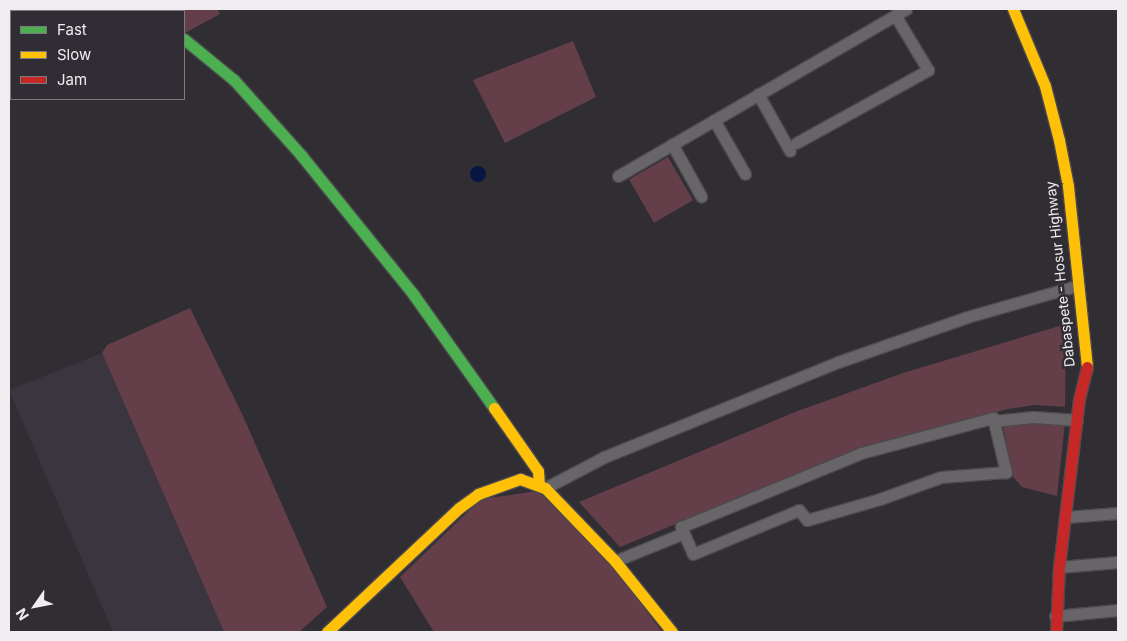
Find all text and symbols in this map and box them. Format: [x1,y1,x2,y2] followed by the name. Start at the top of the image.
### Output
[10,10,185,100] legend
[57,20,87,39] text: Fast
[57,45,91,64] text: Slow
[57,70,87,89] text: Jam
[1042,180,1078,368] street label: Dabaspete - Hosur Highway
[10,581,60,631] north arrow
[12,605,32,624] text: N

